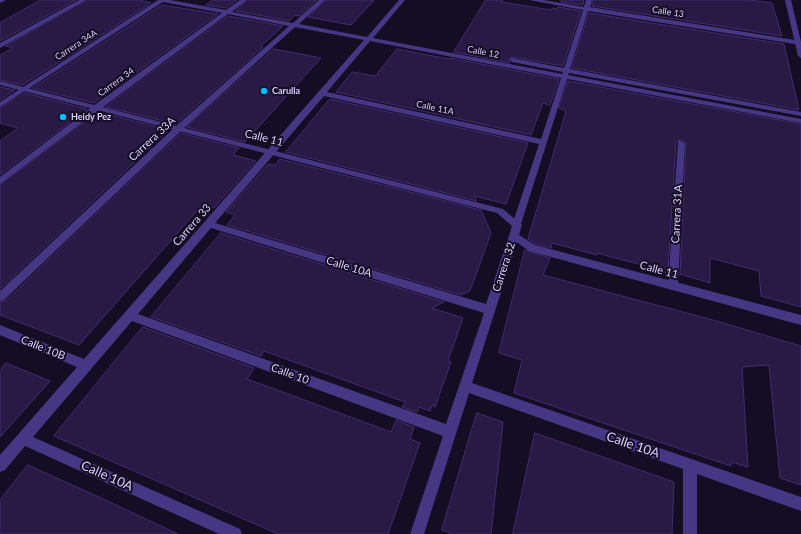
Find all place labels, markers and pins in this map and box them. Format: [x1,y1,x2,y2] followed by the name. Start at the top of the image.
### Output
[259,86,269,96] marker: Carulla
[272,86,300,96] place label: Carulla
[58,112,68,122] marker: Heidy Pez
[71,112,111,122] place label: Heidy Pez

